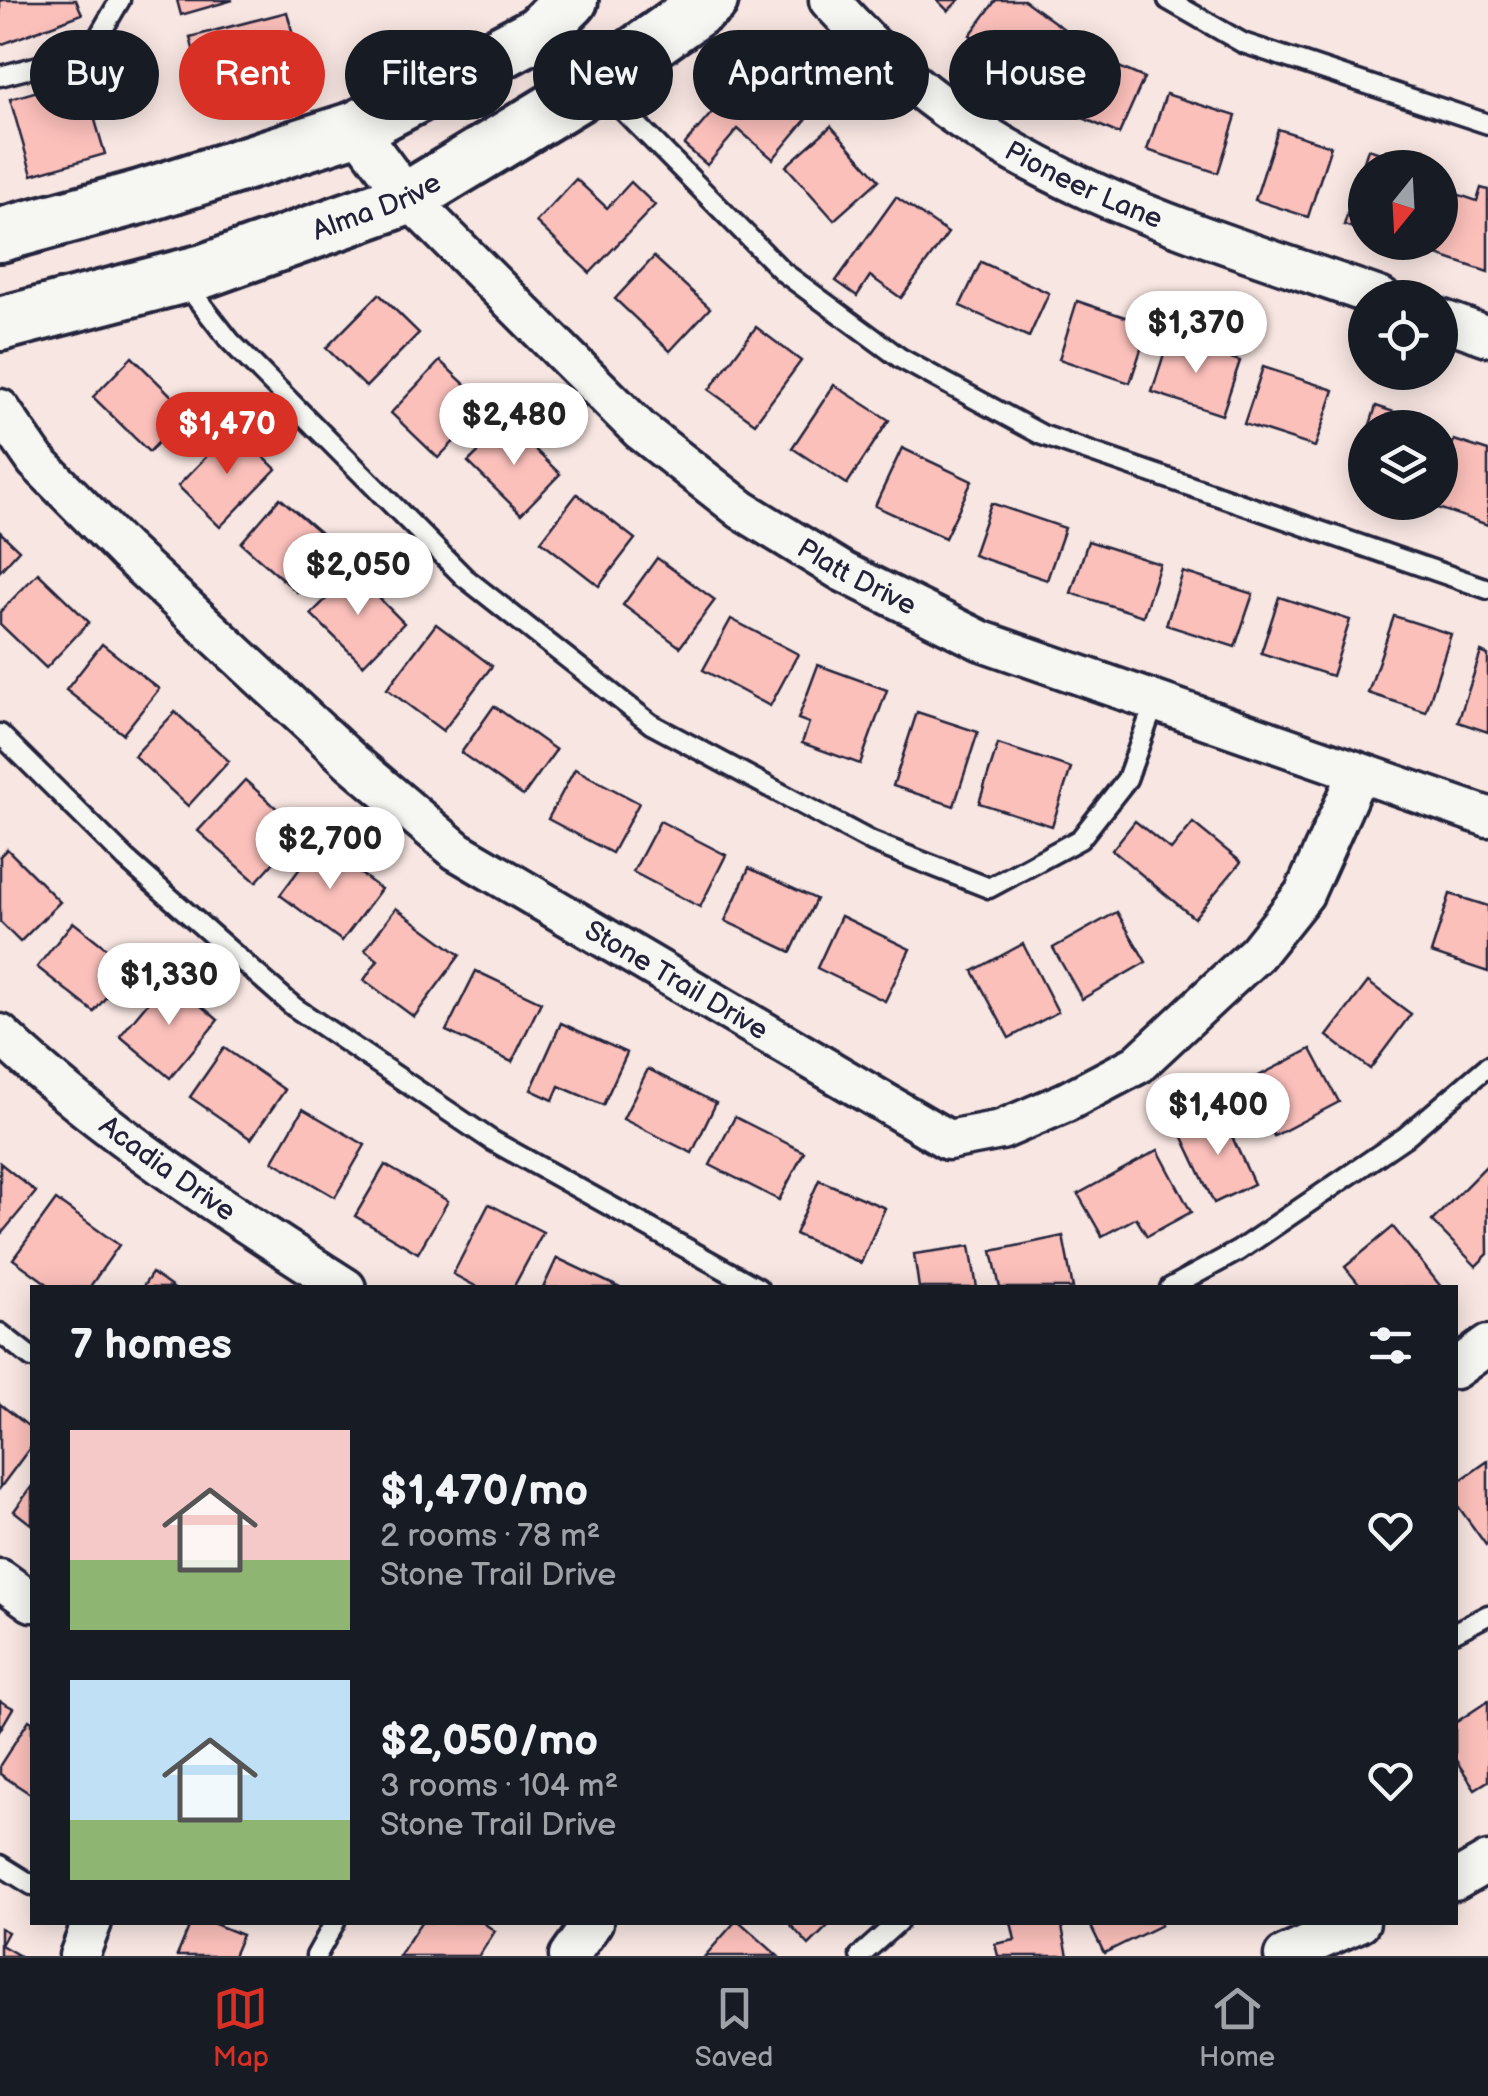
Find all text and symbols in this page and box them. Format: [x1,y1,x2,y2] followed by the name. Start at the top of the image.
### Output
[30,30,159,120] chip: Buy
[179,30,325,120] chip: Rent
[345,30,513,120] chip: Filters
[533,30,673,120] chip: New
[693,30,929,120] chip: Apartment
[949,30,1121,120] chip: House
[999,134,1167,236] street label: Pioneer Lane
[1348,150,1458,260] north arrow
[1348,150,1458,520] map controls
[308,166,447,247] street label: Alma Drive
[1348,280,1458,390] button: locate
[1115,291,1277,376] pin: $1,370
[1147,304,1245,343] text: $1,370
[433,383,595,468] pin: $2,480
[146,392,308,477] pin: $1,470
[461,396,567,435] text: $2,480
[178,405,276,444] text: $1,470
[1348,410,1458,520] button: layers
[791,532,922,622] street label: Platt Drive
[277,533,439,618] pin: $2,050
[305,546,411,585] text: $2,050
[249,807,411,892] pin: $2,700
[278,820,382,859] text: $2,700
[579,913,774,1047] street label: Stone Trail Drive
[88,943,250,1028] pin: $1,330
[120,956,218,995] text: $1,330
[1137,1073,1299,1158] pin: $1,400
[1168,1086,1268,1125] text: $1,400
[93,1109,242,1228] street label: Acadia Drive
[1363,1318,1418,1373] icon: filters
[70,1320,232,1371] text: 7 homes
[380,1466,588,1517] text: $1,470/mo
[150,1470,270,1590] icon: home
[1363,1503,1418,1558] icon: heart
[380,1517,600,1556] text: 2 rooms · 78 m²
[380,1556,616,1595] text: Stone Trail Drive
[380,1716,598,1767] text: $2,050/mo
[150,1720,270,1840] icon: home
[1363,1753,1418,1808] icon: heart
[380,1767,618,1806] text: 3 rooms · 104 m²
[380,1806,616,1845] text: Stone Trail Drive
[213,1981,269,2074] tab: Map
[695,1981,773,2074] tab: Saved
[1199,1981,1275,2074] tab: Home

